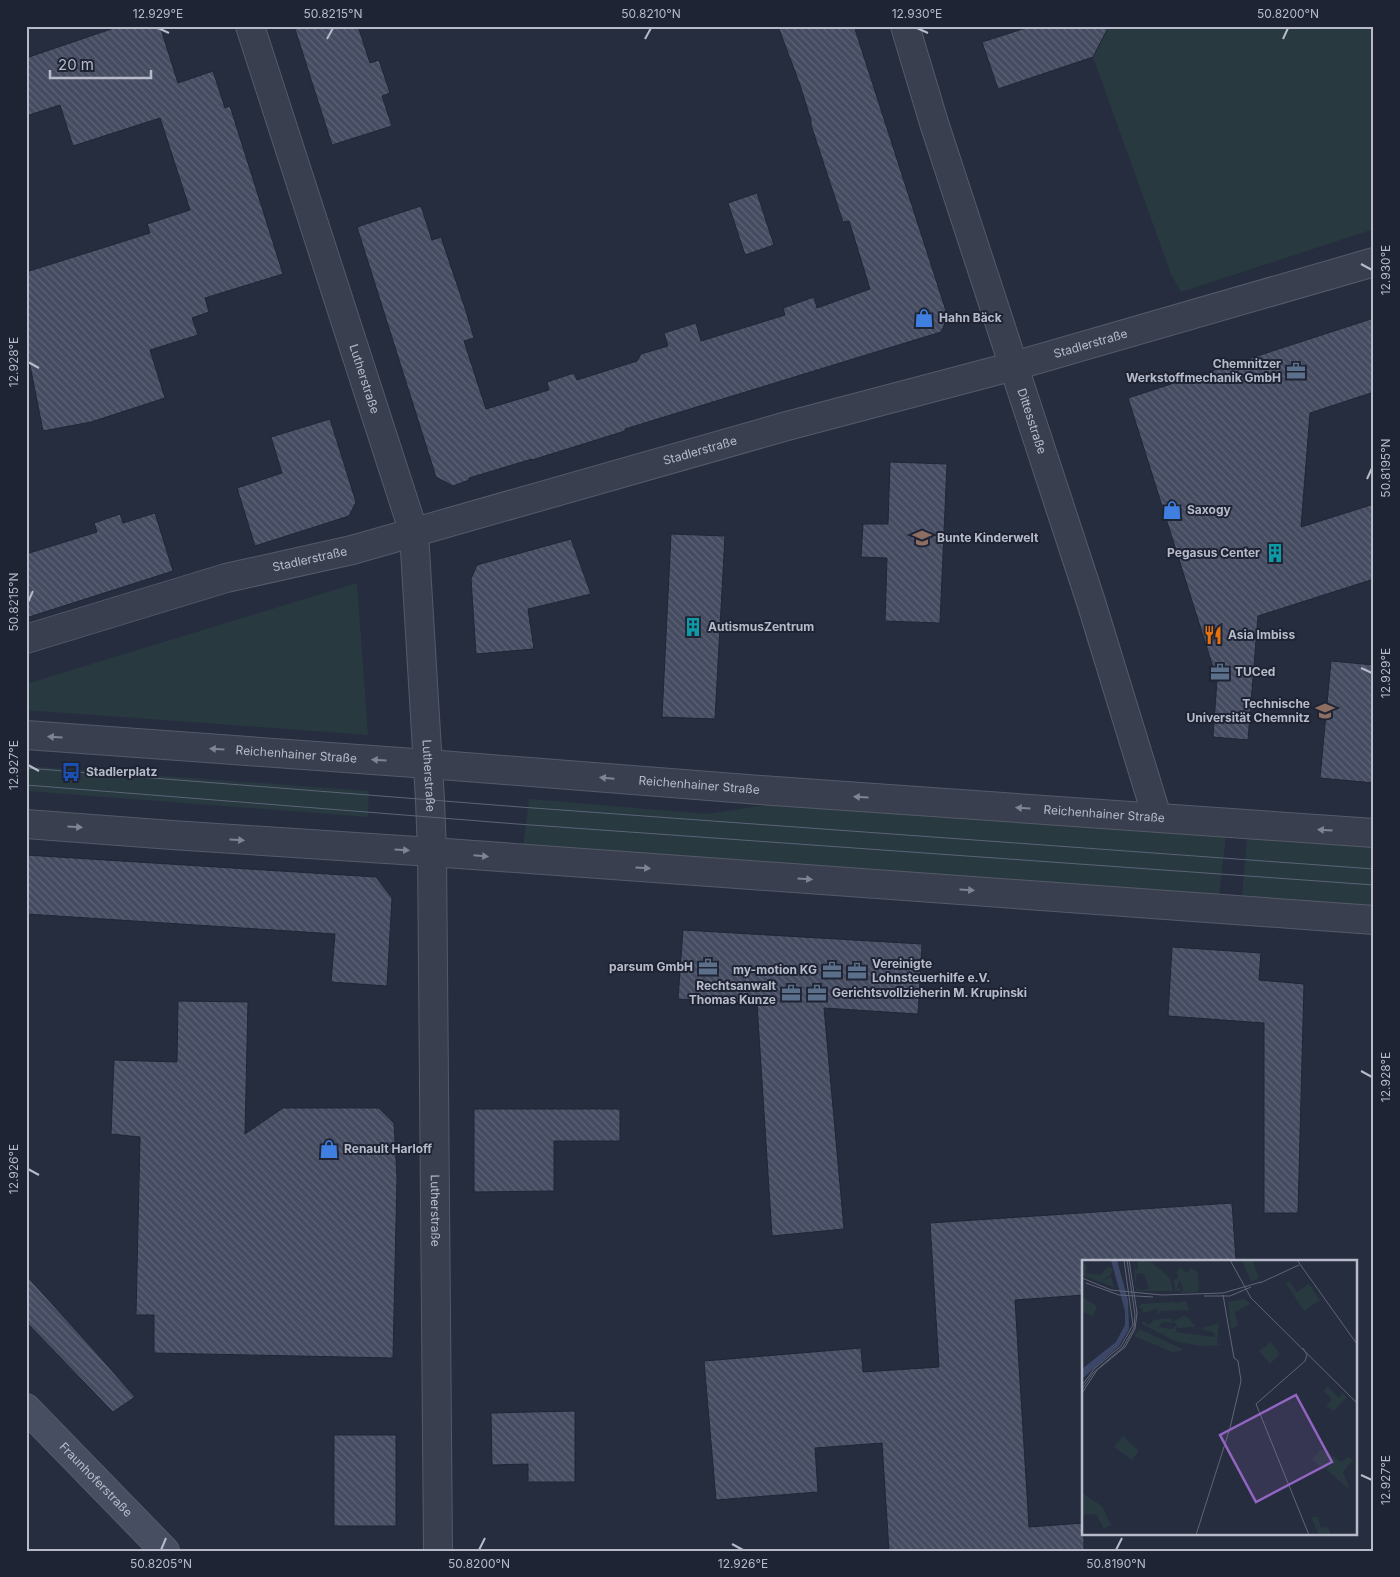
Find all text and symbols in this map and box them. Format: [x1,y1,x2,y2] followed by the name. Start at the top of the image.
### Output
[133,6,183,21] text: 12.929°E
[303,6,363,21] text: 50.8215°N
[621,6,681,21] text: 50.8210°N
[892,6,942,21] text: 12.930°E
[1257,6,1319,21] text: 50.8200°N
[50,48,151,80] scale bar
[58,55,94,74] text: 20 m
[1378,245,1393,295] text: 12.930°E
[913,307,935,329] shop icon: Hahn Bäck
[939,310,1002,325] place label: Hahn Bäck
[1052,326,1129,361] street label: Stadlerstraße
[6,337,21,387] text: 12.928°E
[346,342,383,416] street label: Lutherstraße
[1126,356,1281,385] place label: Chemnitzer Werkstoffmechanik GmbH
[1285,360,1307,382] office icon: Chemnitzer Werkstoffmechanik GmbH
[1014,386,1050,456] street label: Dittesstraße
[661,433,739,468] street label: Stadlerstraße
[1378,438,1393,498] text: 50.8195°N
[1161,499,1183,521] shop icon: Saxogy
[1187,502,1231,517] place label: Saxogy
[911,527,933,549] school or university icon: Bunte Kinderwelt
[937,530,1039,545] place label: Bunte Kinderwelt
[1264,542,1286,564] building icon: Pegasus Center
[271,543,349,574] street label: Stadlerstraße
[1167,545,1260,560] place label: Pegasus Center
[6,572,21,632] text: 50.8215°N
[682,616,704,638] building icon: AutismusZentrum
[708,619,814,634] place label: AutismusZentrum
[1202,624,1224,646] restaurant icon: Asia Imbiss
[1228,627,1295,642] place label: Asia Imbiss
[1378,648,1393,698] text: 12.929°E
[1209,661,1231,683] office icon: TUCed
[1235,664,1275,679] place label: TUCed
[1186,696,1310,725] place label: Technische Universität Chemnitz
[1314,700,1336,722] school or university icon: Technische Universität Chemnitz
[47,733,63,741] one-way arrow
[419,739,438,812] street label: Lutherstraße
[6,740,21,790] text: 12.927°E
[235,742,358,766] street label: Reichenhainer Straße
[209,744,225,752] one-way arrow
[371,756,387,764] one-way arrow
[60,761,82,783] bus stop icon: Stadlerplatz
[86,764,157,779] place label: Stadlerplatz
[638,773,760,797] street label: Reichenhainer Straße
[599,774,615,782] one-way arrow
[853,793,869,801] one-way arrow
[1043,802,1165,825] street label: Reichenhainer Straße
[1015,803,1031,811] one-way arrow
[67,824,83,832] one-way arrow
[1317,825,1333,833] one-way arrow
[229,836,245,844] one-way arrow
[395,847,411,855] one-way arrow
[473,852,489,860] one-way arrow
[635,864,651,872] one-way arrow
[797,875,813,883] one-way arrow
[959,887,975,895] one-way arrow
[697,956,719,978] office icon: parsum GmbH
[872,956,990,985] place label: Vereinigte Lohnsteuerhilfe e.V.
[609,959,693,974] place label: parsum GmbH
[821,959,843,981] office icon: my-motion KG
[846,960,868,982] office icon: Vereinigte Lohnsteuerhilfe e.V.
[733,962,817,977] place label: my-motion KG
[689,978,777,1007] place label: Rechtsanwalt Thomas Kunze
[780,982,802,1004] office icon: Rechtsanwalt Thomas Kunze
[806,982,828,1004] office icon: Gerichtsvollzieherin M. Krupinski
[832,985,1027,1000] place label: Gerichtsvollzieherin M. Krupinski
[1378,1052,1393,1102] text: 12.928°E
[318,1138,340,1160] shop icon: Renault Harloff
[344,1141,432,1156] place label: Renault Harloff
[6,1144,21,1194] text: 12.926°E
[428,1174,443,1247] street label: Lutherstraße
[1082,1260,1358,1534] inset map
[56,1439,136,1520] street label: Fraunhoferstraße
[1378,1455,1393,1505] text: 12.927°E
[130,1556,192,1571] text: 50.8205°N
[448,1556,510,1571] text: 50.8200°N
[718,1556,768,1571] text: 12.926°E
[1086,1556,1146,1571] text: 50.8190°N

